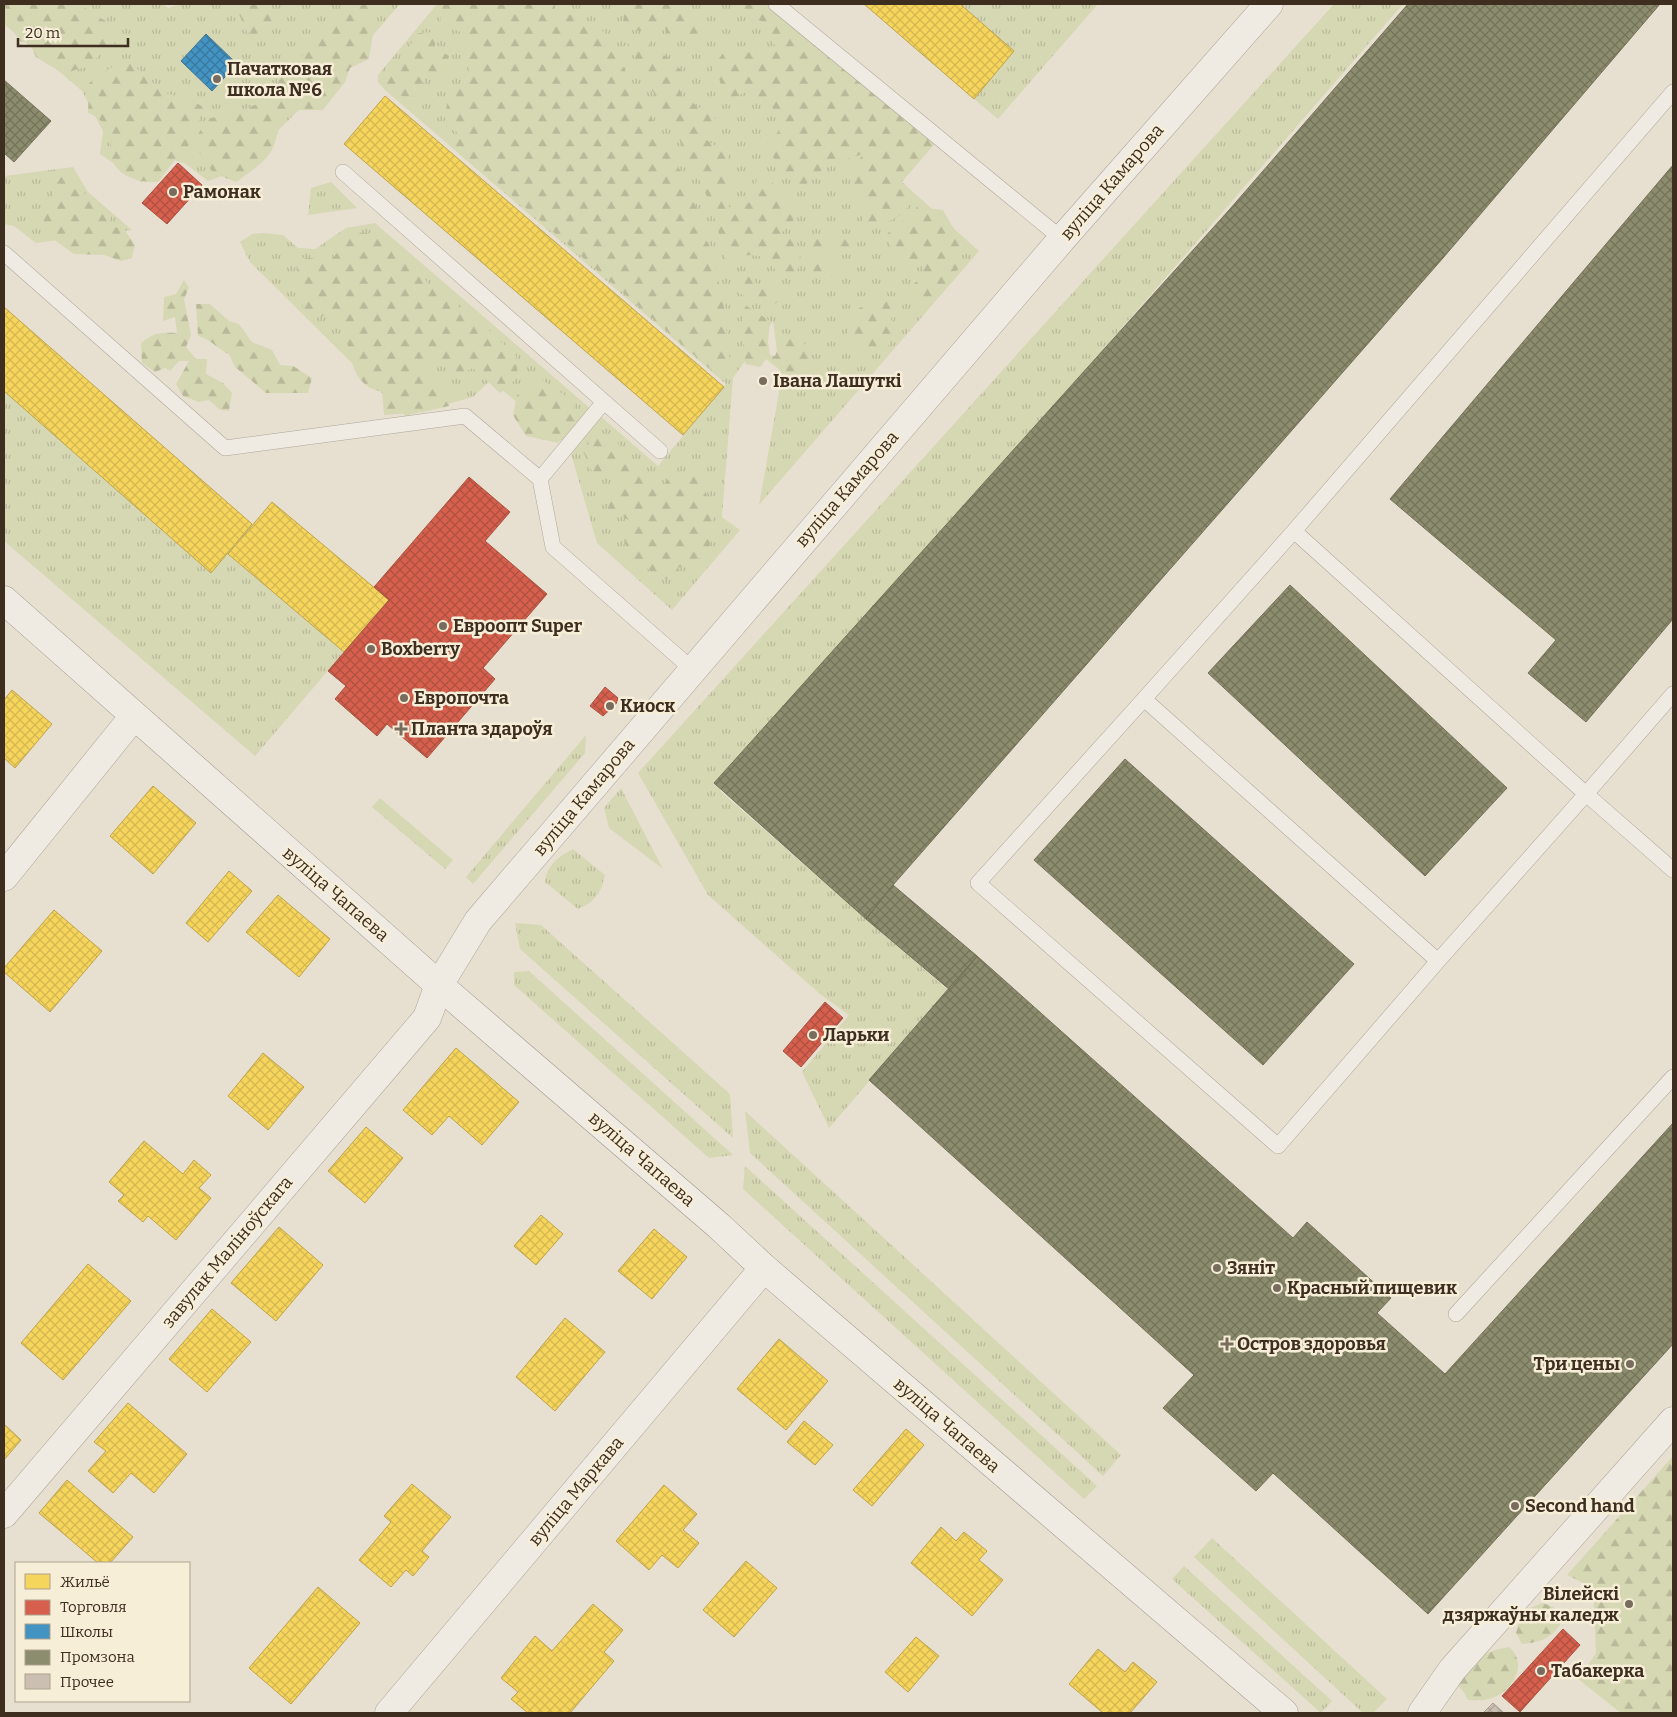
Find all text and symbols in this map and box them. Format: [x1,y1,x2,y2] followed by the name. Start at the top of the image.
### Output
[18,15,128,47] scale bar
[25,24,61,42] text: 20 m
[227,58,332,101] place label: Пачатковая школа №6
[211,73,223,85] marker: Пачатковая школа №6
[1056,119,1168,244] street label: вуліца Камарова
[183,181,261,203] place label: Рамонак
[167,186,179,198] marker: Рамонак
[773,370,902,392] place label: Івана Лашуткі
[757,375,769,387] marker: Івана Лашуткі
[791,426,903,551] street label: вуліца Камарова
[453,615,583,637] place label: Евроопт Super
[437,620,449,632] marker: Евроопт Super
[381,638,461,660] place label: Boxberry
[365,643,377,655] marker: Boxberry
[414,687,509,709] place label: Европочта
[398,692,410,704] marker: Европочта
[620,695,675,717] place label: Киоск
[604,700,616,712] marker: Киоск
[411,718,553,740] place label: Планта здароўя
[395,723,407,735] marker: Планта здароўя
[528,734,640,860] street label: вуліца Камарова
[278,842,394,946] street label: вуліца Чапаева
[823,1024,889,1046] place label: Ларьки
[807,1029,819,1041] marker: Ларьки
[584,1107,700,1211] street label: вуліца Чапаева
[157,1171,297,1333] street label: завулак Маліноўскага
[1227,1257,1275,1279] place label: Зяніт
[1211,1262,1223,1274] marker: Зяніт
[1287,1277,1457,1299] place label: Красный пищевик
[1271,1282,1283,1294] marker: Красный пищевик
[1237,1333,1386,1355] place label: Остров здоровья
[1221,1338,1233,1350] marker: Остров здоровья
[1534,1353,1620,1375] place label: Три цены
[1624,1358,1636,1370] marker: Три цены
[889,1373,1005,1477] street label: вуліца Чапаева
[524,1432,628,1550] street label: вуліца Маркава
[1525,1495,1635,1517] place label: Second hand
[1509,1500,1521,1512] marker: Second hand
[15,1562,190,1702] legend
[60,1573,110,1591] text: Жильё
[1442,1583,1619,1626] place label: Вілейскі дзяржаўны каледж
[60,1598,127,1616] text: Торговля
[1623,1598,1635,1610] marker: Вілейскі дзяржаўны каледж
[60,1623,113,1641] text: Школы
[60,1648,135,1666] text: Промзона
[1551,1660,1644,1682] place label: Табакерка
[1535,1665,1547,1677] marker: Табакерка
[60,1673,114,1691] text: Прочее

